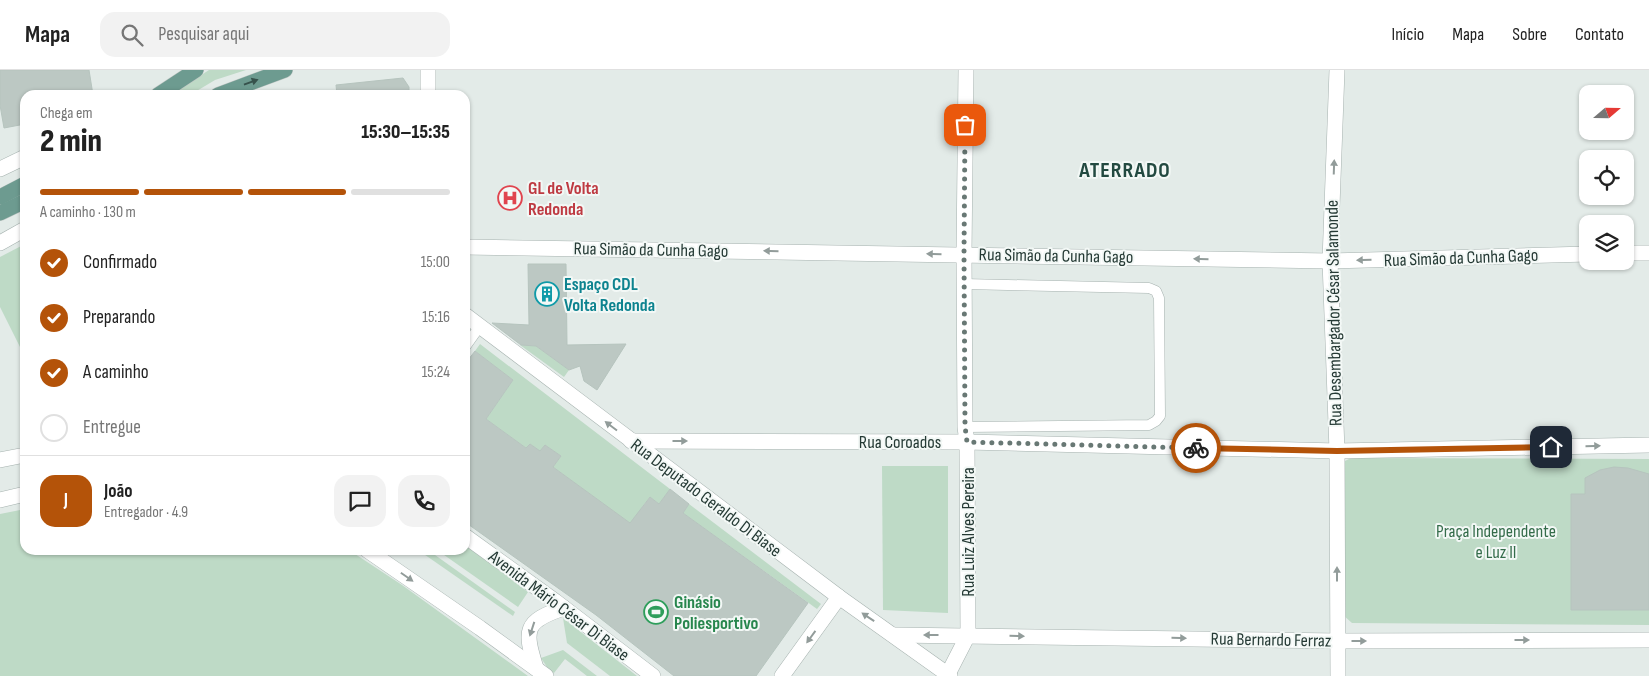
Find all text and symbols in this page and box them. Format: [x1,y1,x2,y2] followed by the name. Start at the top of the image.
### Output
[100,12,450,57] search box
[25,20,70,49] text: Mapa
[118,21,146,49] icon: search
[158,23,249,46] text: Pesquisar aqui
[1392,24,1424,45] text: Início
[1452,24,1484,45] text: Mapa
[1512,24,1547,45] text: Sobre
[1575,24,1624,45] text: Contato
[244,78,259,86] one-way arrow
[1579,85,1634,140] north arrow
[1579,85,1634,270] map controls
[40,104,93,123] text: Chega em
[944,104,986,146] pin
[951,111,979,139] icon: bag
[361,121,450,144] text: 15:30–15:35
[40,122,102,161] text: 2 min
[1579,150,1634,205] button: locate
[1078,157,1171,184] district label: ATERRADO
[1330,159,1338,175] one-way arrow
[528,178,599,220] place label: GL de Volta Redonda
[497,185,523,211] hospital icon: GL de Volta Redonda
[1322,200,1346,426] street label: Rua Desembargador César Salamonde
[40,203,136,222] text: A caminho · 130 m
[1579,215,1634,270] button: layers
[574,238,728,262] street label: Rua Simão da Cunha Gago
[979,244,1133,268] street label: Rua Simão da Cunha Gago
[1383,245,1539,271] street label: Rua Simão da Cunha Gago
[763,247,779,255] one-way arrow
[40,249,68,277] icon: check
[926,250,942,258] one-way arrow
[83,251,157,274] text: Confirmado
[421,253,450,272] text: 15:00
[1193,255,1209,263] one-way arrow
[1356,257,1372,265] one-way arrow
[564,274,655,316] place label: Espaço CDL Volta Redonda
[534,281,560,307] building icon: Espaço CDL Volta Redonda
[40,304,68,332] icon: check
[83,306,155,329] text: Preparando
[422,308,450,327] text: 15:16
[40,359,68,387] icon: check
[83,361,149,384] text: A caminho
[422,363,450,382] text: 15:24
[83,416,141,439] text: Entregue
[604,421,618,431] one-way arrow
[1171,423,1221,473] courier
[1530,426,1572,468] pin
[859,432,941,453] street label: Rua Coroados
[1537,433,1565,461] icon: home
[627,434,785,562] street label: Rua Deputado Geraldo Di Biase
[1182,434,1210,462] icon: bike
[672,437,688,445] one-way arrow
[1585,442,1601,450] one-way arrow
[958,467,979,597] street label: Rua Luiz Alves Pereira
[334,475,386,527] button: chat
[398,475,450,527] button: phone
[104,480,133,503] text: João
[64,489,68,512] text: J
[104,503,188,522] text: Entregador · 4.9
[1436,521,1556,563] park label: Praça Independente e Luz II
[484,546,633,666] street label: Avenida Mário César Di Biase
[1333,566,1341,582] one-way arrow
[401,572,414,582] one-way arrow
[674,592,759,634] place label: Ginásio Poliesportivo
[643,599,669,625] sports icon: Ginásio Poliesportivo
[861,612,875,622] one-way arrow
[527,622,535,637] one-way arrow
[1211,628,1332,652] street label: Rua Bernardo Ferraz
[806,630,816,644] one-way arrow
[923,631,939,639] one-way arrow
[1009,632,1025,640] one-way arrow
[1171,634,1187,642] one-way arrow
[1514,636,1530,644] one-way arrow
[1351,637,1367,645] one-way arrow

